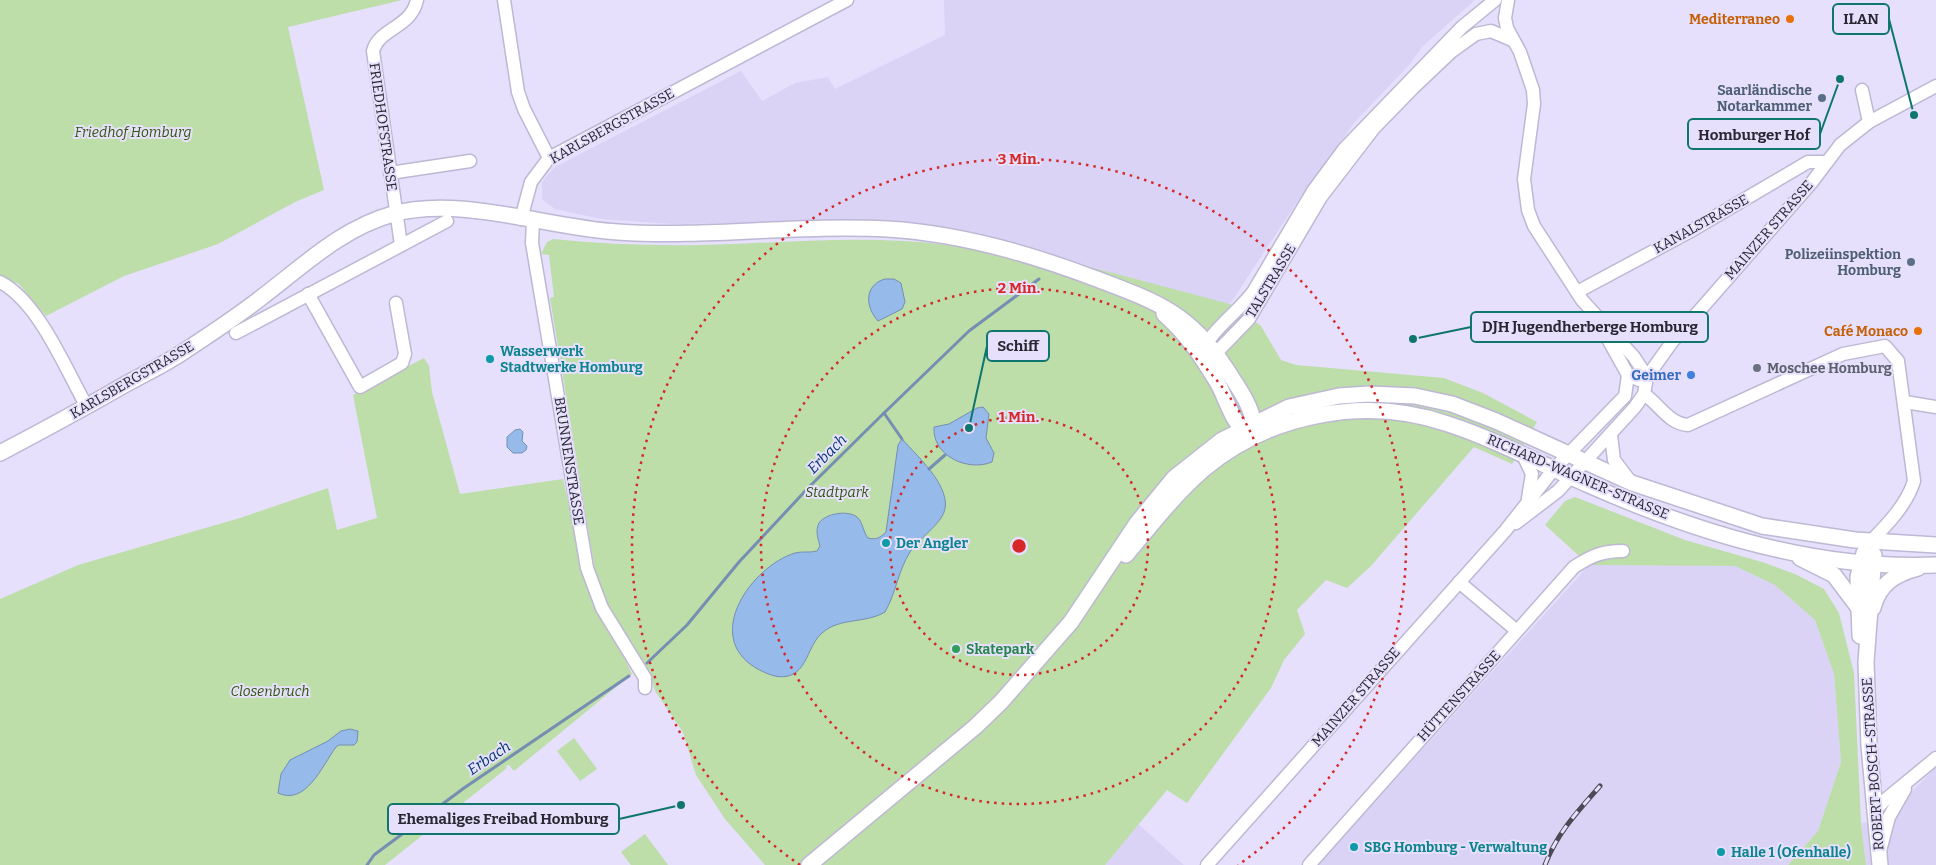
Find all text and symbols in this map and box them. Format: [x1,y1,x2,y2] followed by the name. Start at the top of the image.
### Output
[1833,4,1889,34] callout: ILAN
[1843,10,1879,28] text: ILAN
[1689,11,1780,28] place label: Mediterraneo
[1784,13,1796,25] marker: Mediterraneo
[366,62,400,192] street label: FRIEDHOFSTRASSE
[1717,82,1812,115] place label: Saarländische Notarkammer
[547,85,677,167] street label: KARLSBERGSTRASSE
[1816,92,1828,104] marker: Saarländische Notarkammer
[1688,119,1820,149] callout: Homburger Hof
[75,124,191,141] park label: Friedhof Homburg
[1698,126,1811,144] text: Homburger Hof
[998,150,1040,168] text: 3 Min.
[1721,177,1817,283] street label: MAINZER STRASSE
[1650,191,1752,257] street label: KANALSTRASSE
[1242,241,1300,321] street label: TALSTRASSE
[1785,246,1901,279] place label: Polizeiinspektion Homburg
[1905,256,1917,268] marker: Polizeiinspektion Homburg
[998,279,1040,297] text: 2 Min.
[1471,312,1708,342] callout: DJH Jugendherberge Homburg
[1482,318,1698,336] text: DJH Jugendherberge Homburg
[1824,323,1908,340] place label: Café Monaco
[1912,325,1924,337] marker: Café Monaco
[987,331,1049,361] callout: Schiff
[997,337,1040,355] text: Schiff
[67,338,197,422] street label: KARLSBERGSTRASSE
[500,343,643,376] place label: Wasserwerk Stadtwerke Homburg
[484,353,496,365] marker: Wasserwerk Stadtwerke Homburg
[1767,360,1892,377] place label: Moschee Homburg
[1751,362,1763,374] marker: Moschee Homburg
[1631,367,1681,384] place label: Geimer
[1685,369,1697,381] marker: Geimer
[550,396,588,526] street label: BRUNNENSTRASSE
[999,408,1039,426] text: 1 Min.
[804,431,850,477] water label: Erbach
[1484,431,1672,523] street label: RICHARD-WAGNER-STRASSE
[805,484,869,501] park label: Stadtpark
[896,535,969,552] place label: Der Angler
[880,537,892,549] marker: Der Angler
[1010,537,1028,555] centre of rings
[966,641,1035,658] place label: Skatepark
[950,643,962,655] marker: Skatepark
[1308,644,1404,750] street label: MAINZER STRASSE
[1414,647,1504,745] street label: HÜTTENSTRASSE
[1858,677,1888,851] street label: ROBERT-BOSCH-STRASSE
[231,683,309,700] park label: Closenbruch
[464,737,514,779] water label: Erbach
[388,804,619,834] callout: Ehemaliges Freibad Homburg
[397,810,609,828] text: Ehemaliges Freibad Homburg
[1364,839,1547,856] place label: SBG Homburg - Verwaltung
[1348,841,1360,853] marker: SBG Homburg - Verwaltung
[1731,843,1851,861] place label: Halle 1 (Ofenhalle)
[1715,846,1727,858] marker: Halle 1 (Ofenhalle)

